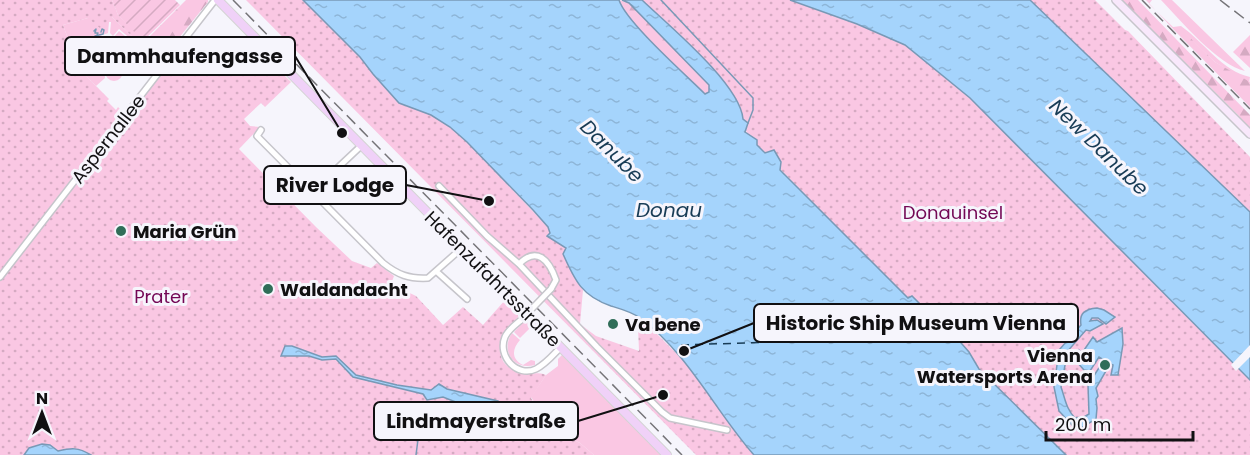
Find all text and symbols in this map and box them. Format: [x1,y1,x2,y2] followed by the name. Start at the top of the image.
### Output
[65,37,295,75] callout: Dammhaufengasse
[77,42,283,70] text: Dammhaufengasse
[65,89,151,189] street label: Aspernallee
[1043,92,1155,202] water label: New Danube
[574,113,650,189] water label: Danube
[264,166,406,204] callout: River Lodge
[276,171,394,199] text: River Lodge
[636,196,702,224] water label: Donau
[903,200,1003,225] park label: Donauinsel
[419,205,567,353] street label: Hafenzufahrtsstraße
[133,219,236,244] place label: Maria Grün
[114,224,128,238] marker: Maria Grün
[280,277,408,302] place label: Waldandacht
[261,282,275,296] marker: Waldandacht
[134,284,188,309] park label: Prater
[754,304,1078,342] callout: Historic Ship Museum Vienna
[766,309,1066,337] text: Historic Ship Museum Vienna
[625,312,701,337] place label: Va bene
[606,317,620,331] marker: Va bene
[917,343,1093,389] place label: Vienna Watersports Arena
[1098,358,1112,372] marker: Vienna Watersports Arena
[12,383,72,443] north arrow
[36,387,48,410] text: N
[374,402,578,440] callout: Lindmayerstraße
[1046,404,1193,442] scale bar
[386,407,566,435] text: Lindmayerstraße
[1055,412,1111,437] text: 200 m

